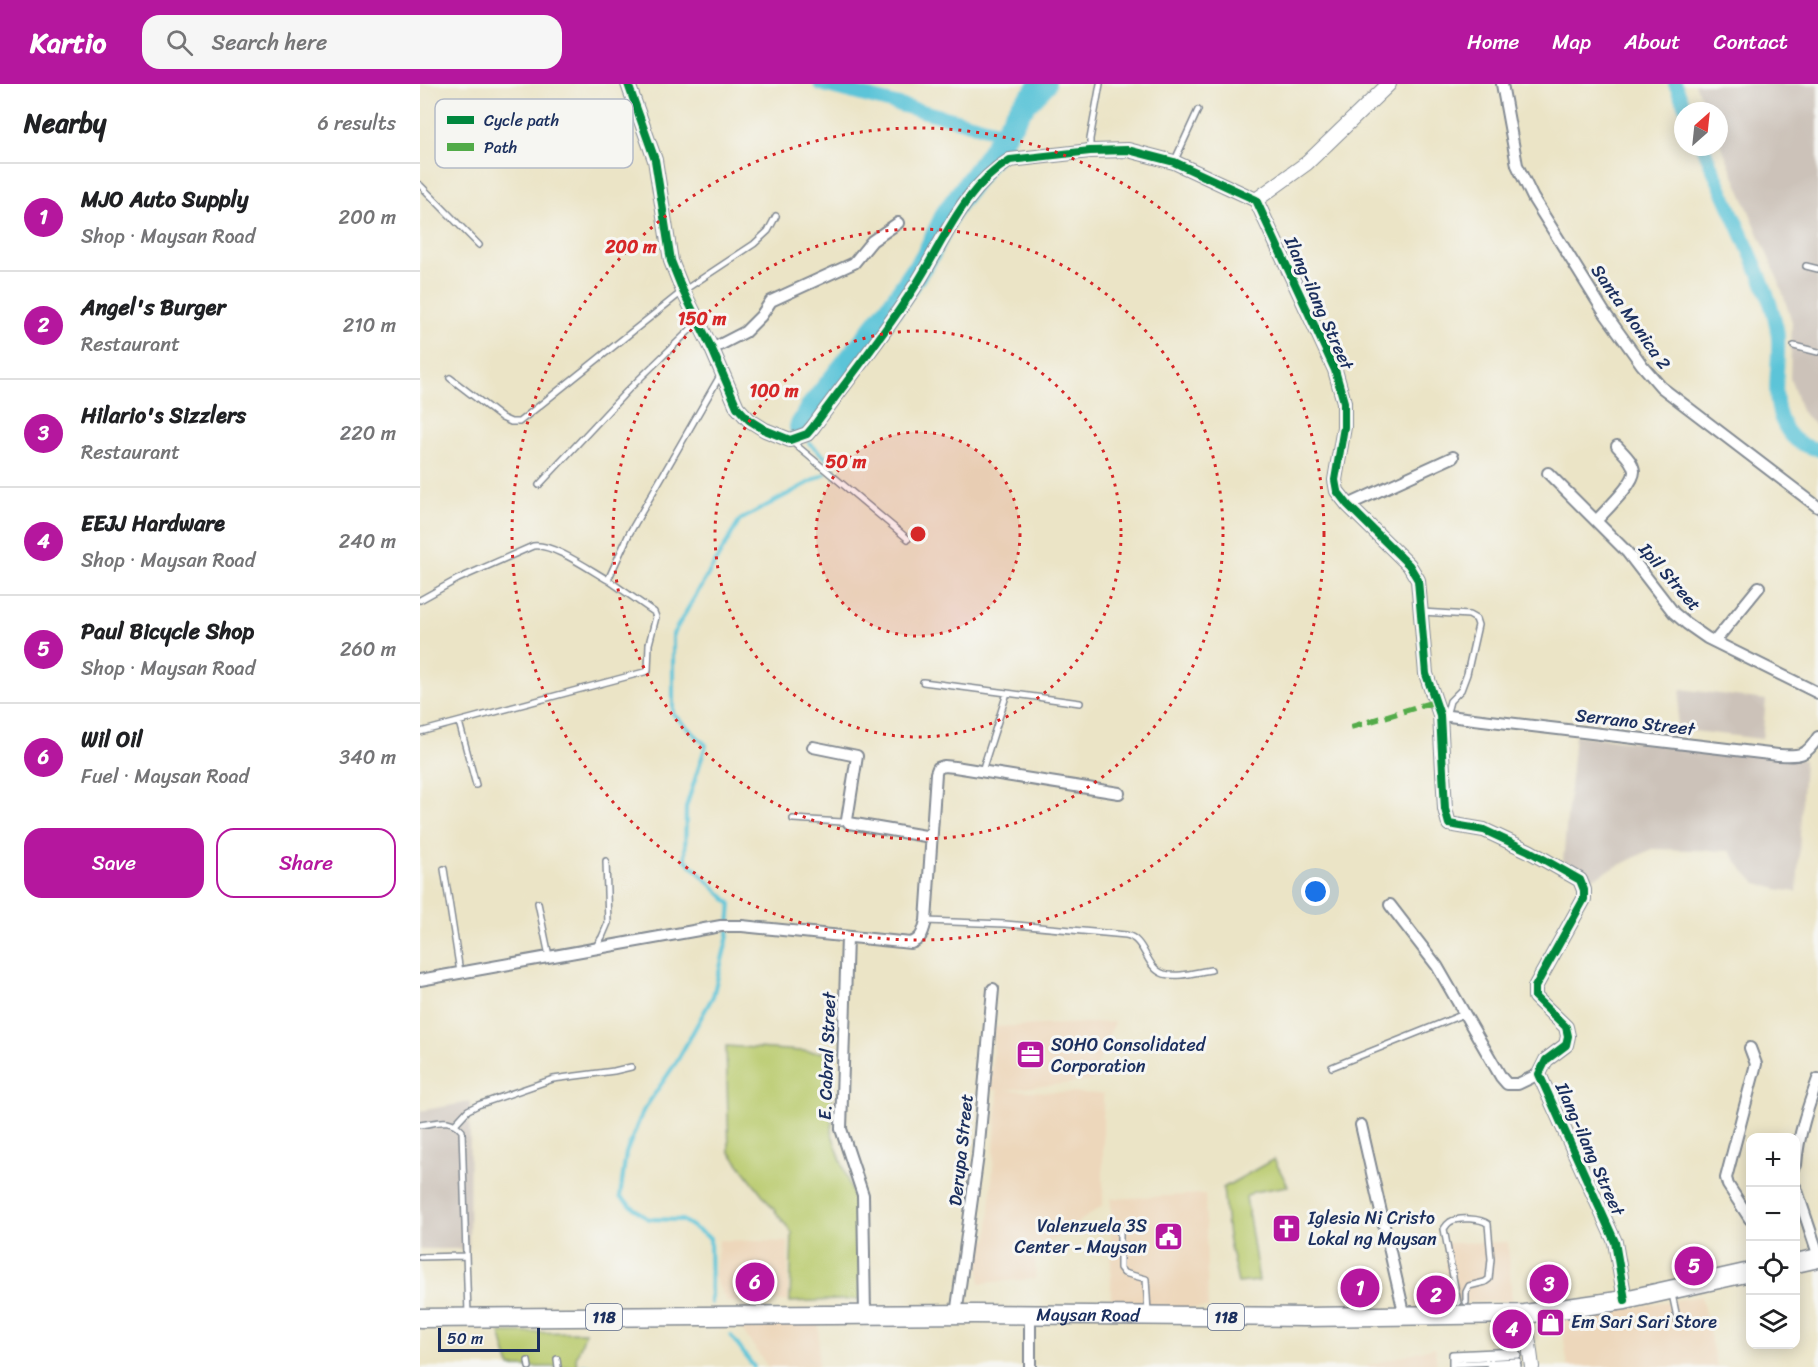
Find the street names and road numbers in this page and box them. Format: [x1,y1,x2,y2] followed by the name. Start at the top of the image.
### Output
[1275,230,1363,376] street label: Ilang-ilang Street
[1582,257,1680,377] street label: Santa Monica 2
[1630,534,1709,619] street label: Ipil Street
[1573,699,1697,745] street label: Serrano Street
[809,991,845,1121] street label: E. Cabral Street
[1546,1076,1634,1222] street label: Ilang-ilang Street
[939,1092,983,1208] street label: Derupa Street
[1036,1299,1141,1332] street label: Maysan Road
[586,1304,622,1330] road number: 118
[1208,1304,1244,1330] road number: 118

